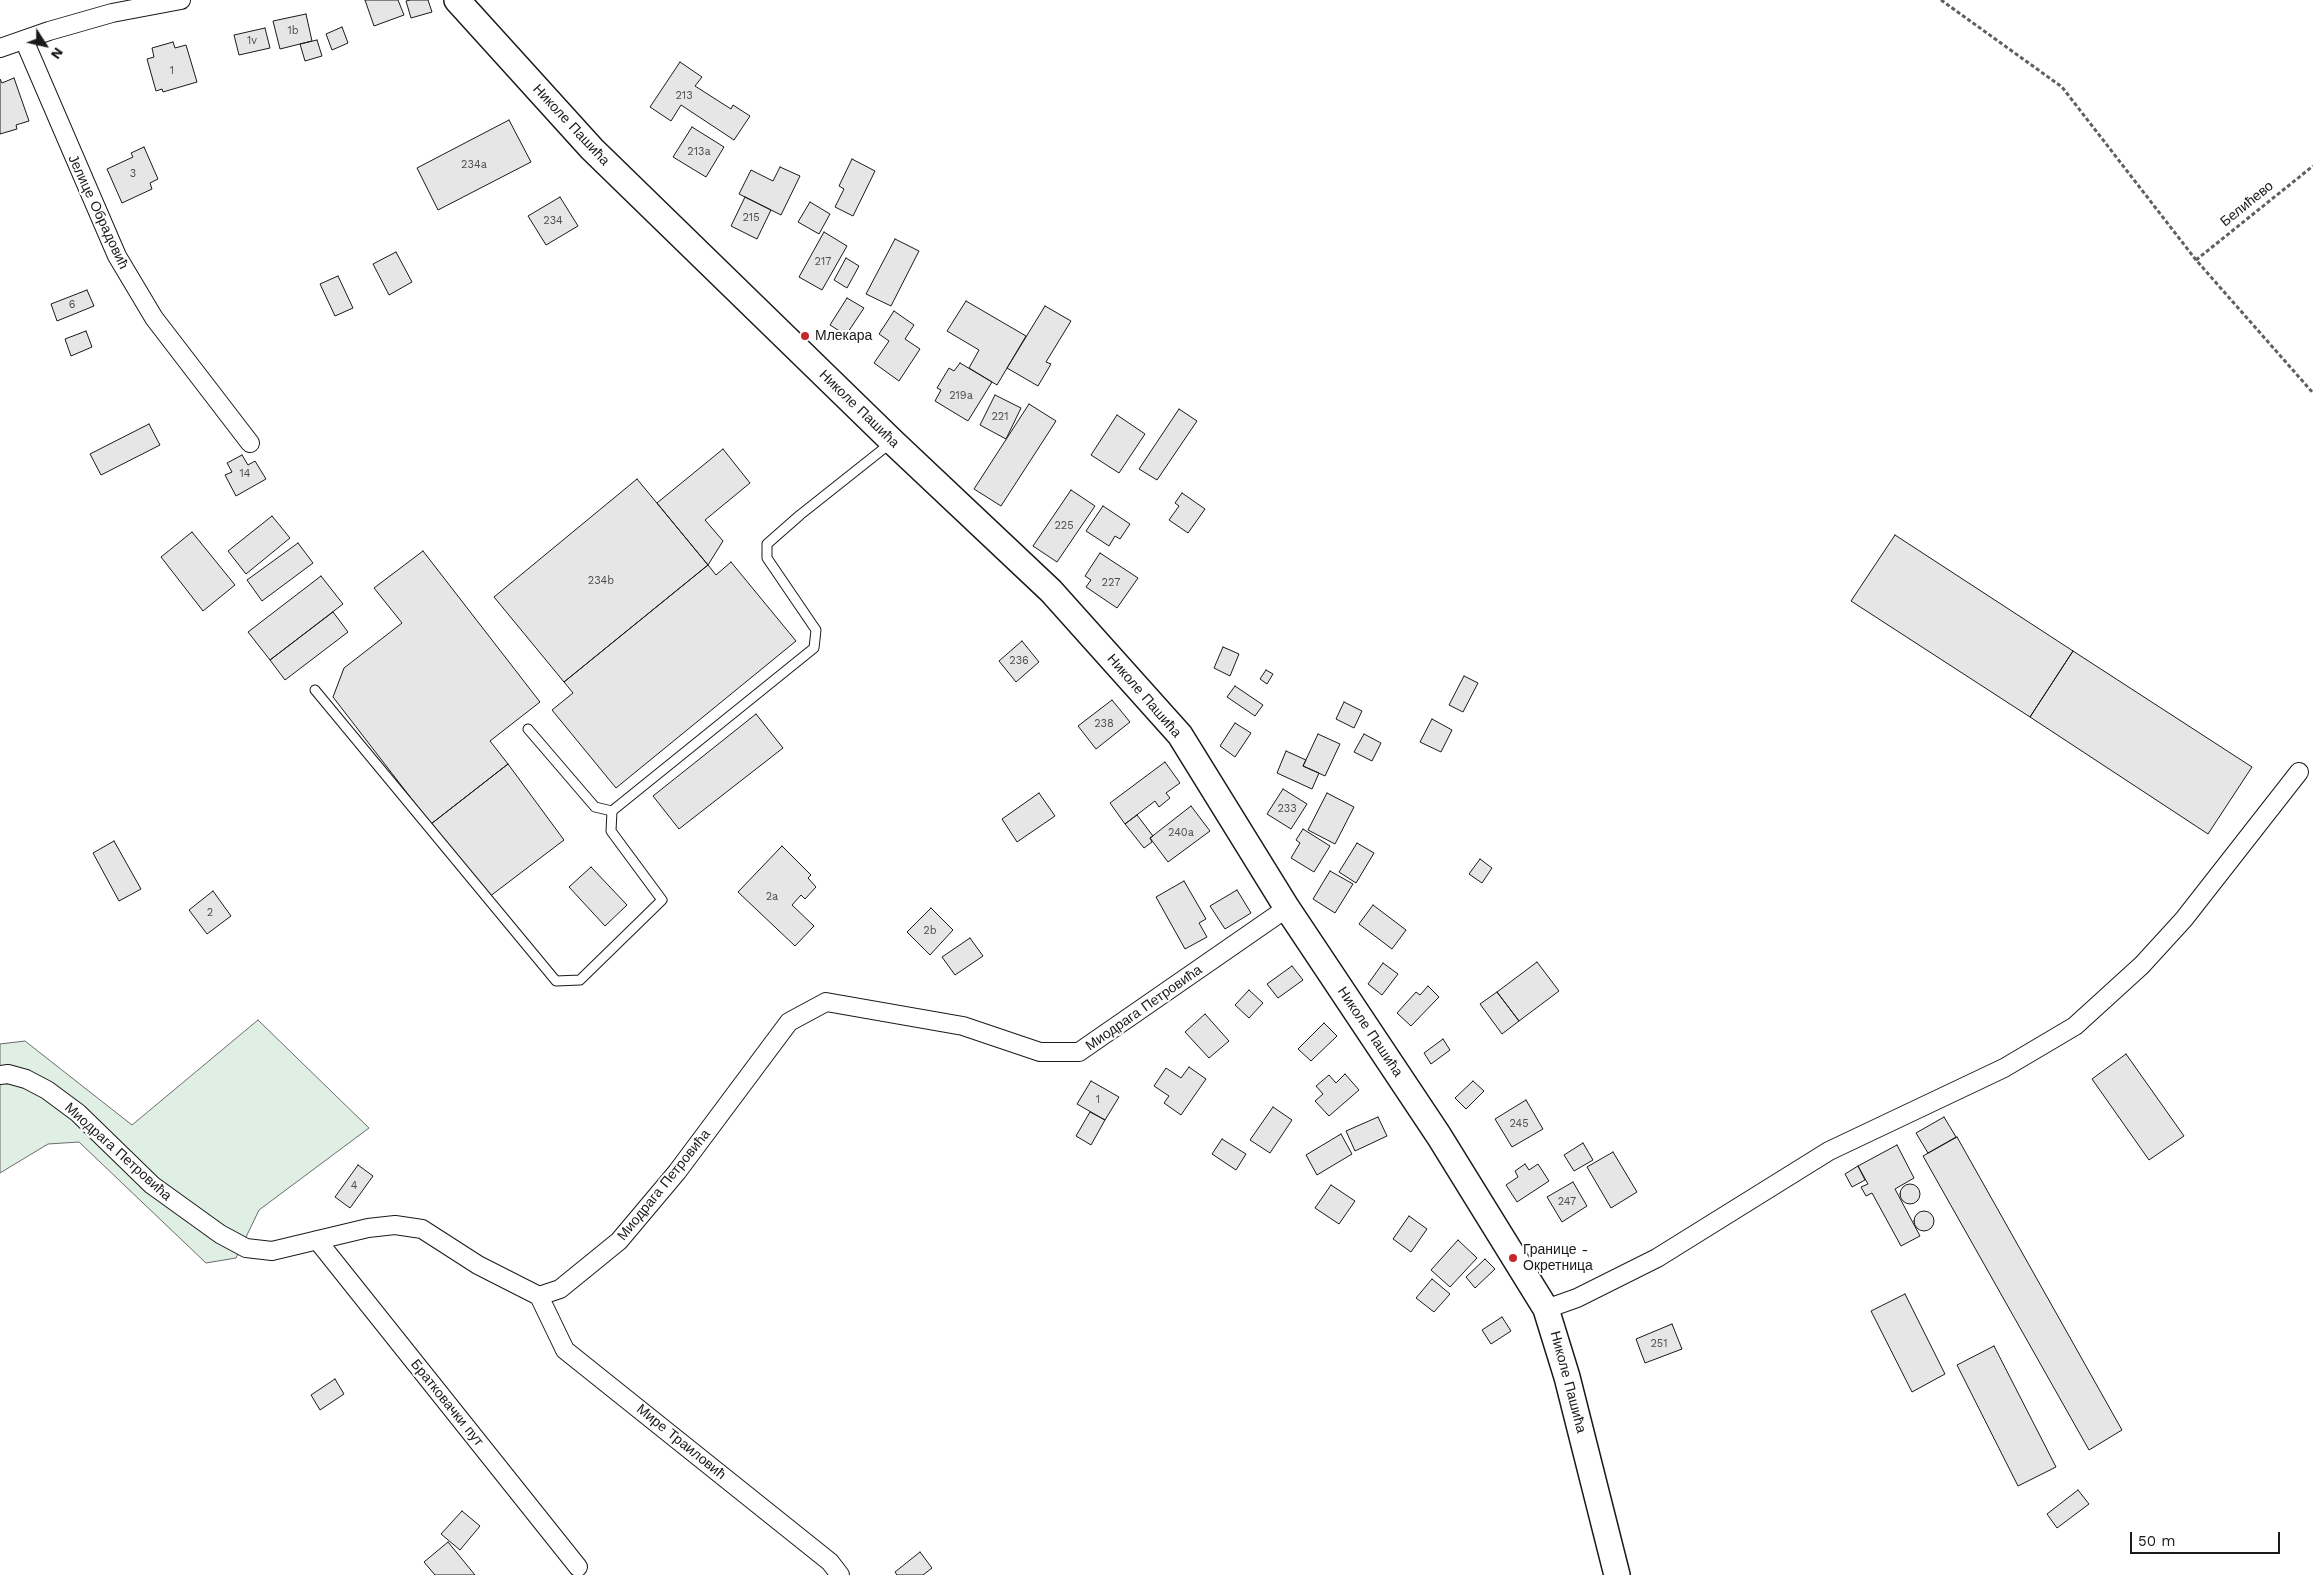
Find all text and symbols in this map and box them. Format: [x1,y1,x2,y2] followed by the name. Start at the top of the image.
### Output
[20,20,70,70] north arrow
[287,24,299,38] house number: 1b
[247,34,257,48] house number: 1v
[48,45,67,62] text: N
[170,64,174,78] house number: 1
[529,81,613,169] street label: Николе Пашића
[675,89,693,103] house number: 213
[687,145,711,159] house number: 213a
[64,152,132,272] street label: Јелице Обрадовић
[461,158,487,172] house number: 234a
[130,167,136,181] house number: 3
[2217,178,2277,230] street label: Белићево
[742,211,760,225] house number: 215
[543,214,563,228] house number: 234
[815,255,831,269] house number: 217
[69,298,75,312] house number: 6
[815,328,872,344] place label: Млекара
[799,330,811,342] marker: Млекара
[815,367,903,451] street label: Николе Пашића
[949,389,973,403] house number: 219a
[991,410,1009,424] house number: 221
[239,467,251,481] house number: 14
[1054,519,1074,533] house number: 225
[588,574,614,588] house number: 234b
[1102,576,1120,590] house number: 227
[1103,651,1185,741] street label: Николе Пашића
[1009,654,1029,668] house number: 236
[1094,717,1114,731] house number: 238
[1277,802,1297,816] house number: 233
[1168,826,1194,840] house number: 240a
[766,890,778,904] house number: 2a
[207,906,213,920] house number: 2
[923,924,937,938] house number: 2b
[1083,961,1205,1055] street label: Миодрага Петровића
[1334,984,1406,1080] street label: Николе Пашића
[1096,1093,1100,1107] house number: 1
[61,1100,175,1204] street label: Миодрага Петровића
[1509,1117,1529,1131] house number: 245
[614,1126,714,1244] street label: Миодрага Петровића
[351,1179,357,1193] house number: 4
[1558,1195,1576,1209] house number: 247
[1523,1242,1593,1274] place label: Границе - Окретница
[1507,1252,1519,1264] marker: Границе - Окретница
[1546,1329,1590,1435] street label: Николе Пашића
[1650,1337,1668,1351] house number: 251
[407,1356,487,1450] street label: Братковачки пут
[633,1401,729,1483] street label: Мире Траиловић
[2133,1522,2283,1554] scale bar
[2138,1532,2175,1550] text: 50 m

